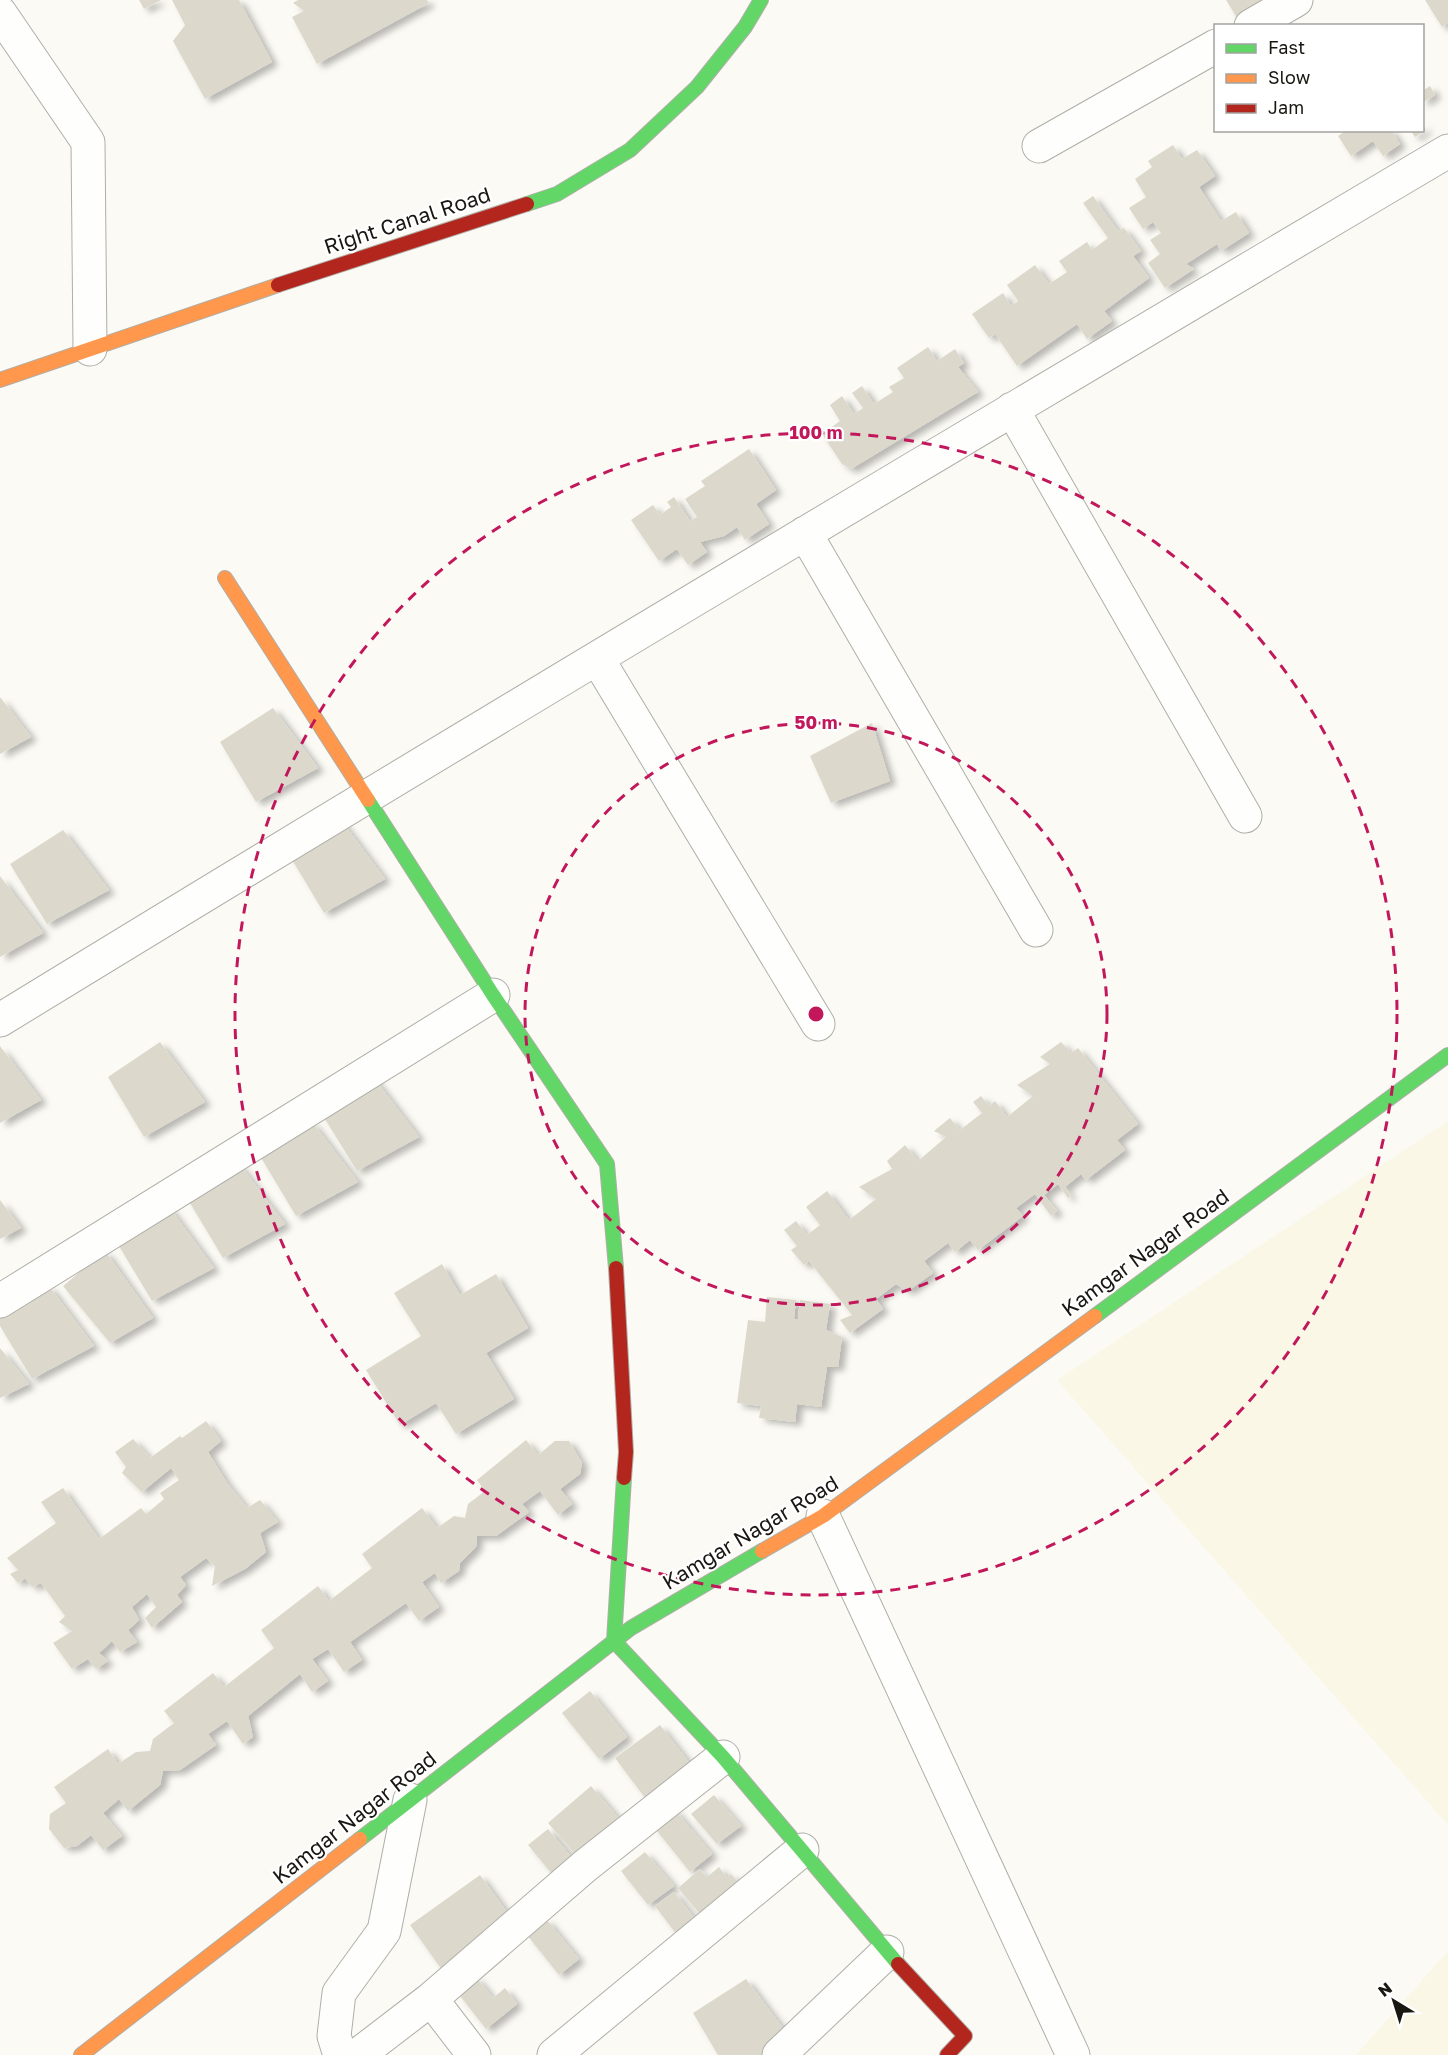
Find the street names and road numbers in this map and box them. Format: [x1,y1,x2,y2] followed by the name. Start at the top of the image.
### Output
[320,181,494,259] street label: Right Canal Road
[1056,1183,1234,1321] street label: Kamgar Nagar Road
[657,1469,843,1595] street label: Kamgar Nagar Road
[267,1745,441,1889] street label: Kamgar Nagar Road

